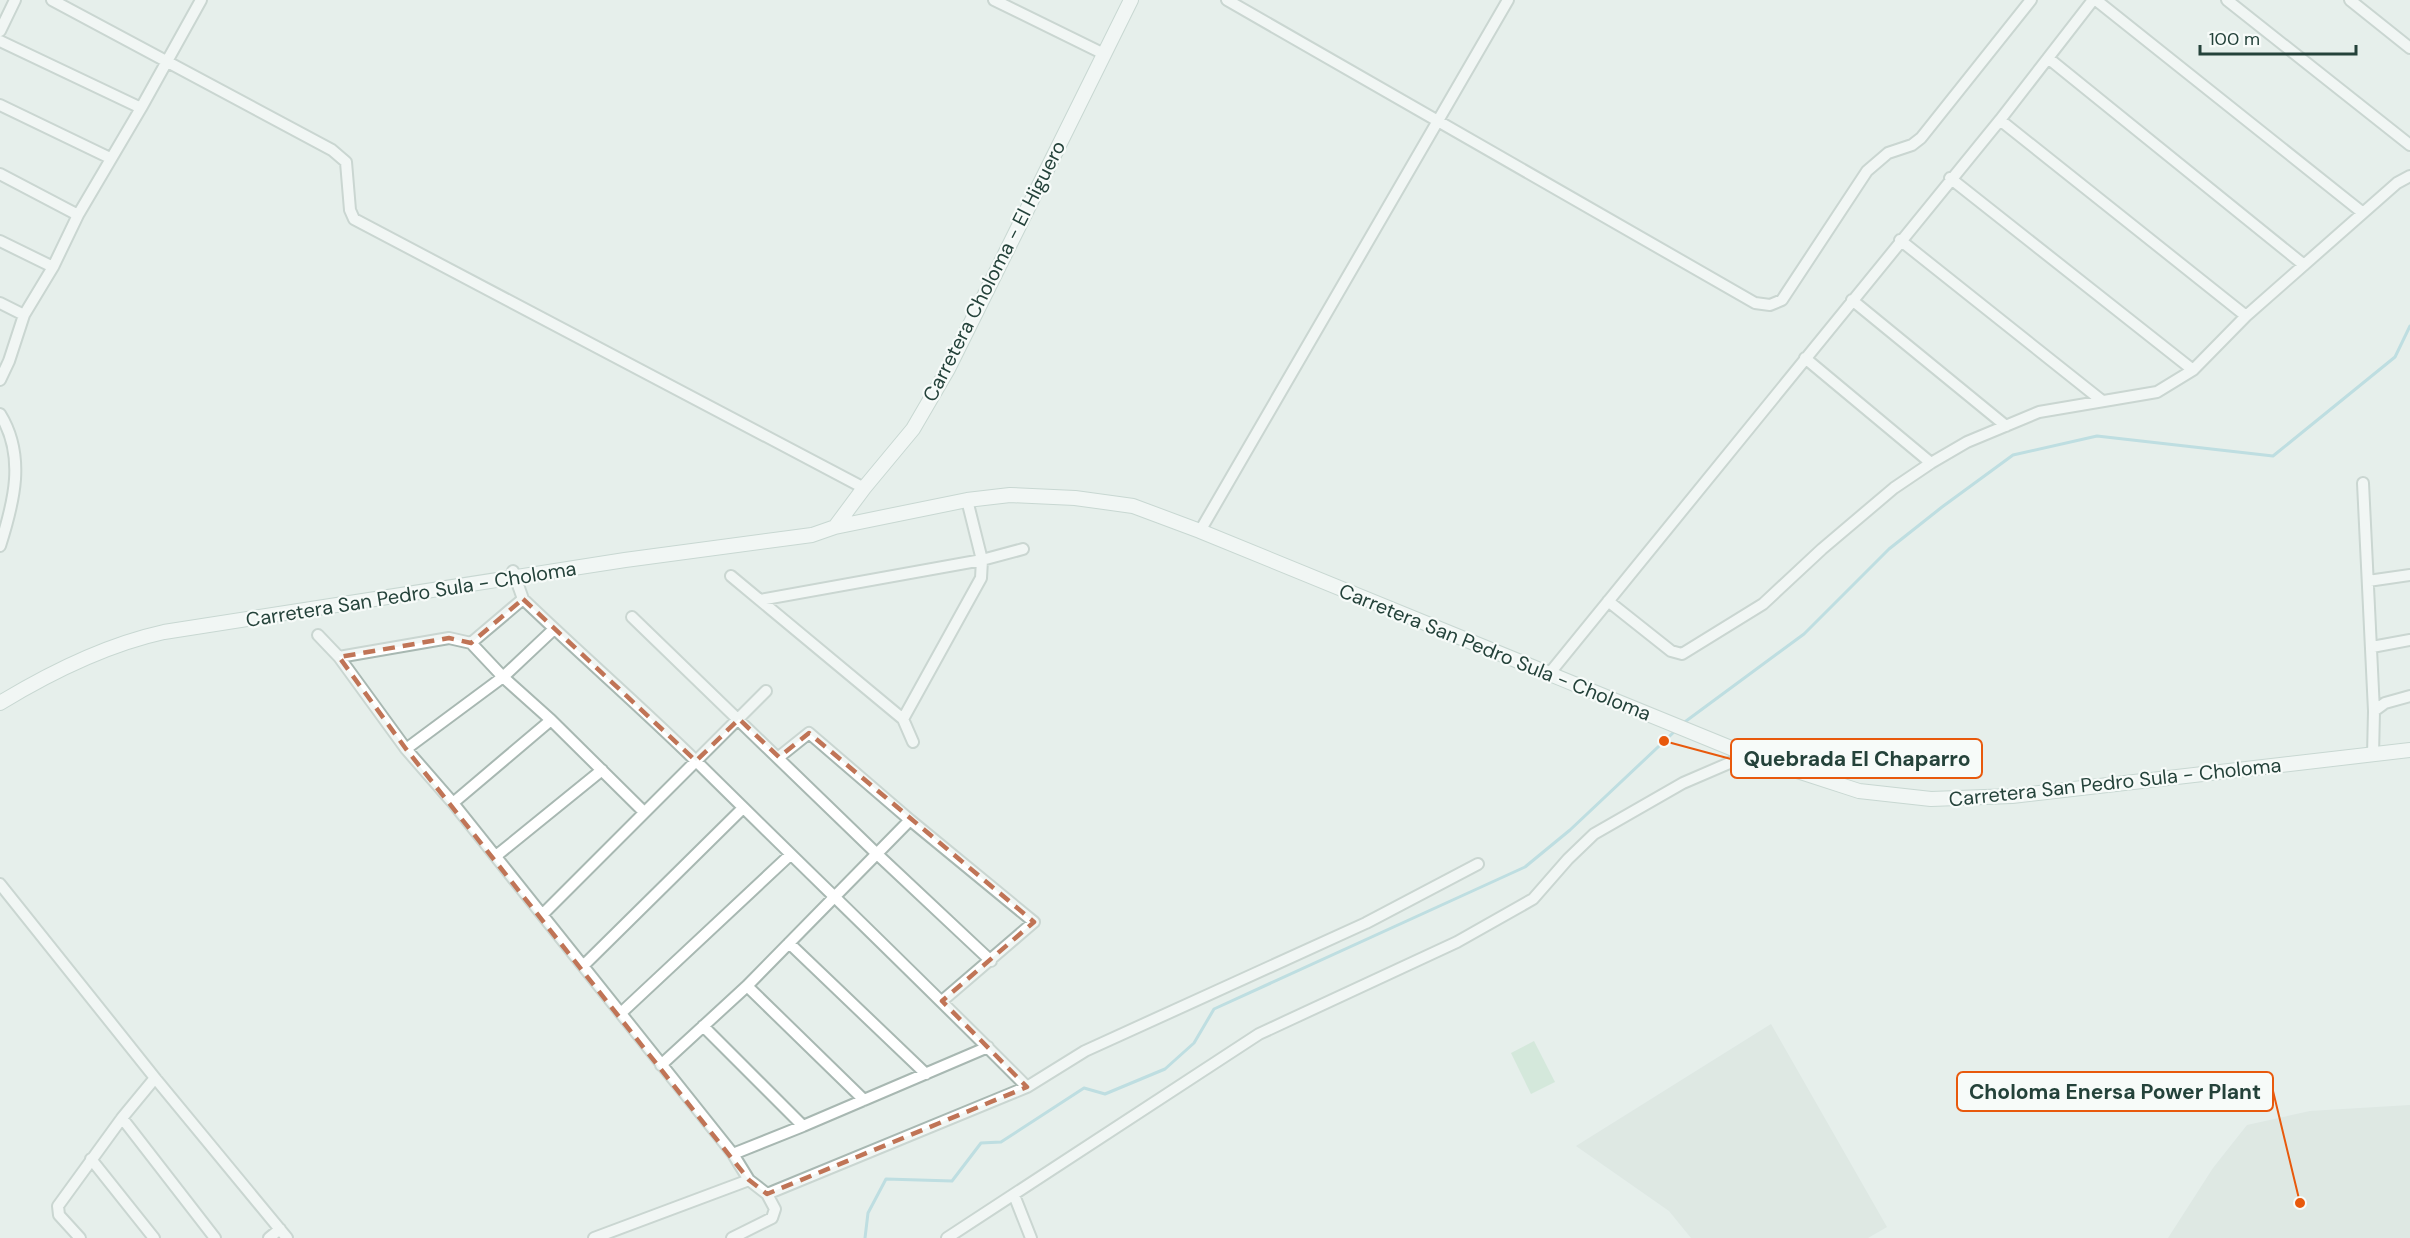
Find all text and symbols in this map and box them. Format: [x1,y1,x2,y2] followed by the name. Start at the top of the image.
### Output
[2200,18,2356,56] scale bar
[2209,27,2260,51] text: 100 m
[917,136,1071,406] street label: Carretera Choloma - El Higuero
[244,555,578,633] street label: Carretera San Pedro Sula - Choloma
[1335,577,1655,727] street label: Carretera San Pedro Sula - Choloma
[1731,739,1982,778] callout: Quebrada El Chaparro
[1743,745,1971,773] text: Quebrada El Chaparro
[1947,752,2283,812] street label: Carretera San Pedro Sula - Choloma
[1957,1072,2273,1111] callout: Choloma Enersa Power Plant
[1969,1078,2261,1106] text: Choloma Enersa Power Plant

